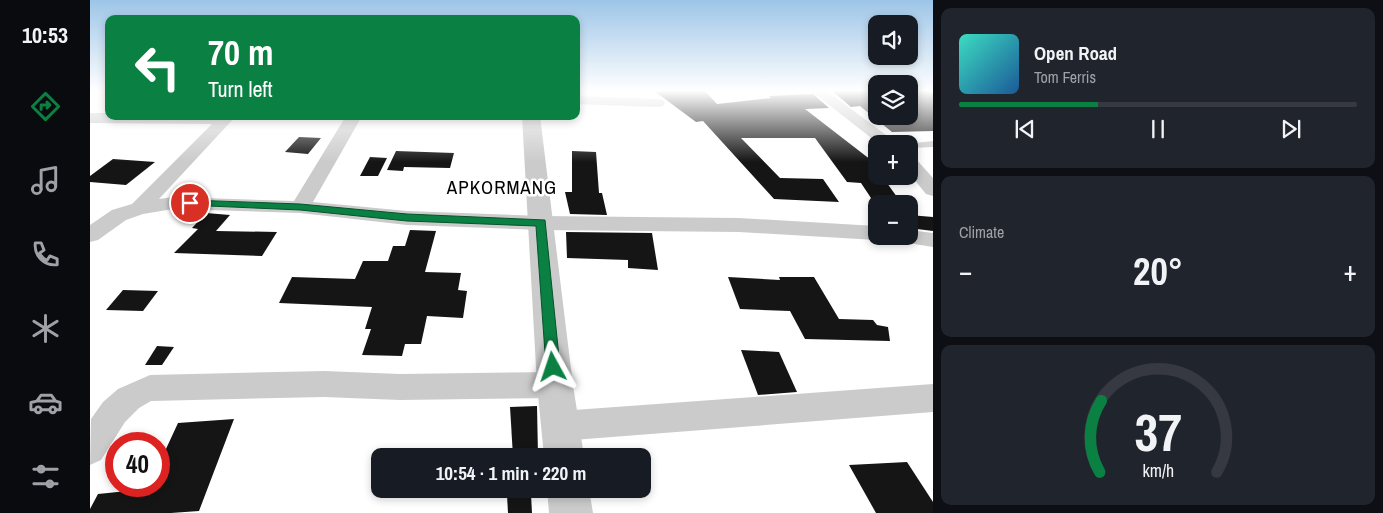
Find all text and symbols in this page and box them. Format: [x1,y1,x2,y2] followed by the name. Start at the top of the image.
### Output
[868,15,918,245] map controls
[868,15,918,65] button: sound
[22,20,68,50] text: 10:53
[208,29,273,76] text: 70 m
[125,35,190,100] icon: left
[1034,40,1117,66] text: Open Road
[1034,66,1096,88] text: Tom Ferris
[208,74,273,104] text: Turn left
[868,75,918,125] button: layers
[28,89,63,124] icon: directions
[1011,115,1039,143] icon: previous
[1144,115,1172,143] icon: pause
[1277,115,1305,143] icon: next
[868,135,918,185] button: +
[28,163,63,198] icon: music
[446,174,557,200] district label: APKORMANG
[169,182,211,224] pin
[176,189,204,217] icon: arrive
[868,195,918,245] button: −
[959,221,1004,243] text: Climate
[28,237,63,272] icon: phone
[1133,246,1183,297] text: 20°
[959,252,972,290] text: −
[1344,252,1357,290] text: +
[28,311,63,346] icon: climate
[526,340,578,392] position arrow
[28,385,63,420] icon: car
[1134,397,1182,467] text: 37
[105,432,170,497] speed limit sign: 40
[28,459,63,494] icon: filters
[1142,459,1174,483] text: km/h
[436,460,586,486] text: 10:54 · 1 min · 220 m

